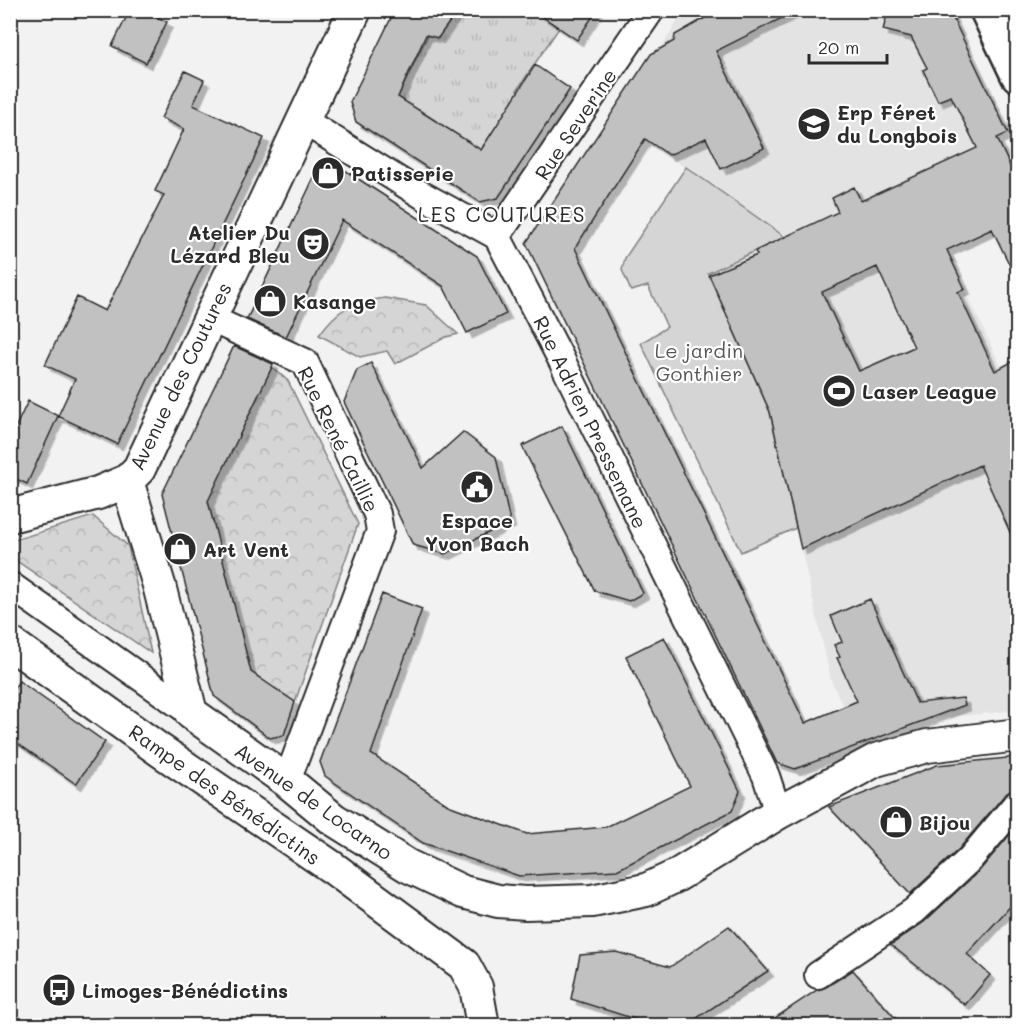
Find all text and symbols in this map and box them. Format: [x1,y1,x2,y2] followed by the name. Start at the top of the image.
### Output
[809,27,887,65] scale bar
[818,35,859,59] text: 20 m
[528,63,622,185] street label: Rue Severine
[837,99,957,148] place label: Erp Féret du Longbois
[796,106,832,142] school or university icon: Erp Féret du Longbois
[310,155,346,191] shop icon: Patisserie
[351,160,454,186] place label: Patisserie
[418,200,586,227] district label: LES COUTURES
[170,219,290,268] place label: Atelier Du Lézard Bleu
[295,226,331,262] theatre icon: Atelier Du Lézard Bleu
[123,278,237,474] street label: Avenue des Coutures
[252,283,288,319] shop icon: Kasange
[293,288,376,314] place label: Kasange
[528,311,654,533] street label: Rue Adrien Pressemane
[655,337,743,386] park label: Le jardin Gonthier
[292,362,386,516] street label: Rue René Caillie
[821,373,857,409] sports icon: Laser League
[862,378,997,404] place label: Laser League
[459,469,495,505] public building icon: Espace Yvon Bach
[425,507,529,556] place label: Espace Yvon Bach
[162,531,198,567] shop icon: Art Vent
[203,536,289,562] place label: Art Vent
[124,718,326,870] street label: Rampe des Bénédictins
[230,737,398,865] street label: Avenue de Locarno
[878,804,914,840] shop icon: Bijou
[919,809,970,835] place label: Bijou
[41,972,77,1008] bus stop icon: Limoges-Bénédictins
[82,977,288,1003] place label: Limoges-Bénédictins

